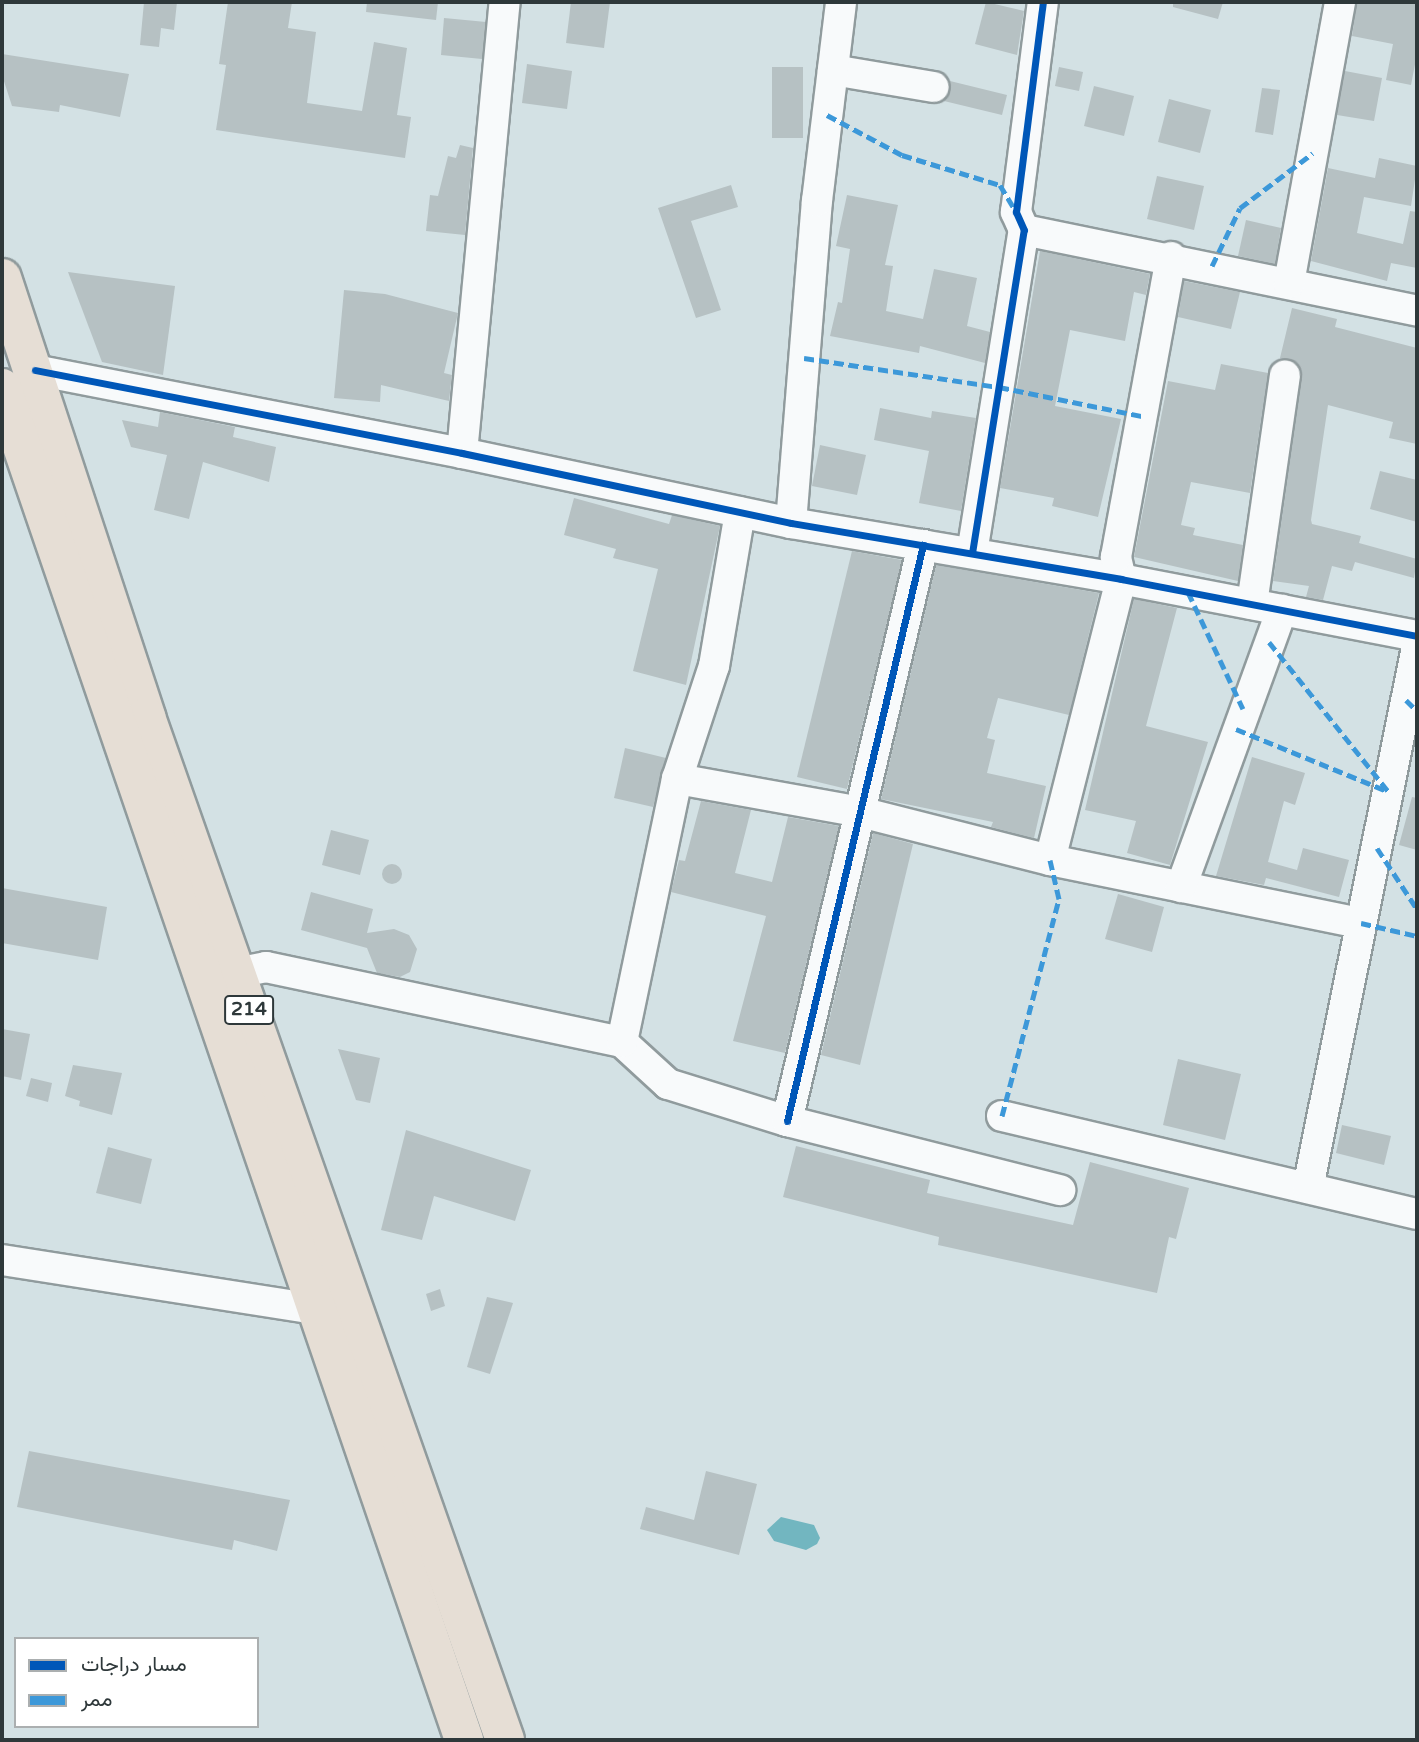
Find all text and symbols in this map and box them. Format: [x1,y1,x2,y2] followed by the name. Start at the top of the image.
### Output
[223,994,275,1026] road number: 214
[14,1637,259,1728] legend
[81,1652,187,1677] text: مسار دراجات
[81,1687,112,1712] text: ممر

